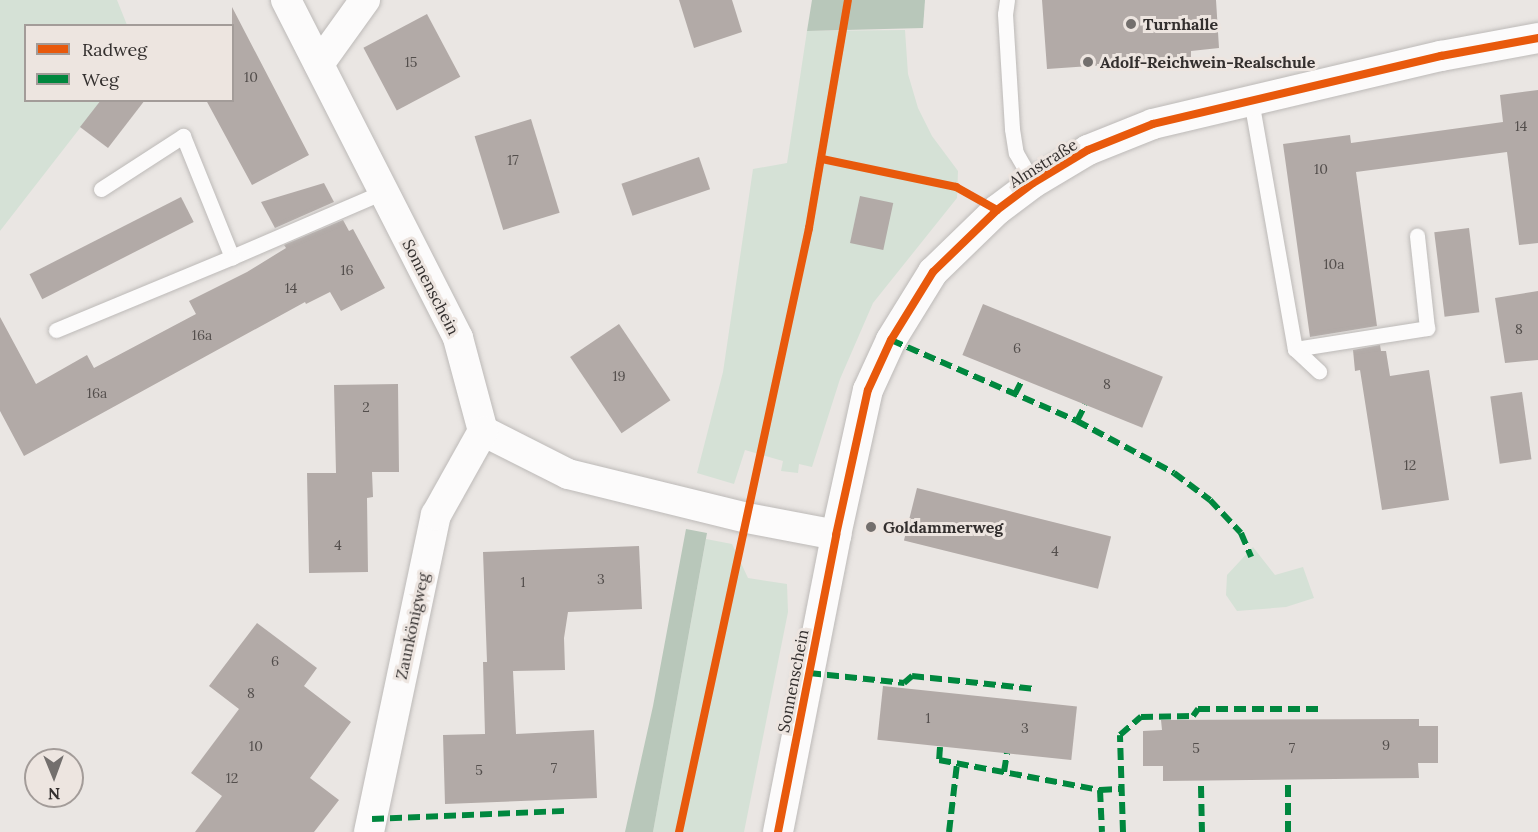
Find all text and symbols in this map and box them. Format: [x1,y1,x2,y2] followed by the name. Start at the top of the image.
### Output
[1143,14,1218,34] place label: Turnhalle
[1124,17,1138,31] marker: Turnhalle
[24,24,234,102] legend
[82,38,147,61] text: Radweg
[1100,52,1315,72] place label: Adolf-Reichwein-Realschule
[405,54,417,70] house number: 15
[1081,55,1095,69] marker: Adolf-Reichwein-Realschule
[82,68,119,91] text: Weg
[244,69,258,85] house number: 10
[1515,118,1527,134] house number: 14
[1005,134,1081,192] street label: Almstraße
[507,152,519,168] house number: 17
[1314,161,1328,177] house number: 10
[399,236,463,338] street label: Sonnenschein
[1323,256,1345,272] house number: 10a
[340,262,354,278] house number: 16
[285,280,297,296] house number: 14
[1515,321,1523,337] house number: 8
[192,327,212,343] house number: 16a
[1013,340,1021,356] house number: 6
[612,368,626,384] house number: 19
[1103,376,1111,392] house number: 8
[87,385,107,401] house number: 16a
[362,399,370,415] house number: 2
[1404,457,1416,473] house number: 12
[883,517,1003,537] place label: Goldammerweg
[864,520,878,534] marker: Goldammerweg
[334,537,342,553] house number: 4
[1051,543,1059,559] house number: 4
[391,571,433,681] street label: Zaunkönigweg
[597,571,605,587] house number: 3
[520,574,526,590] house number: 1
[774,628,812,734] street label: Sonnenschein
[271,653,279,669] house number: 6
[247,685,255,701] house number: 8
[925,710,931,726] house number: 1
[1021,720,1029,736] house number: 3
[1382,737,1390,753] house number: 9
[249,738,263,754] house number: 10
[1192,740,1200,756] house number: 5
[1289,740,1295,756] house number: 7
[24,748,84,808] north arrow
[551,760,557,776] house number: 7
[475,762,483,778] house number: 5
[226,770,238,786] house number: 12
[48,784,61,804] text: N

